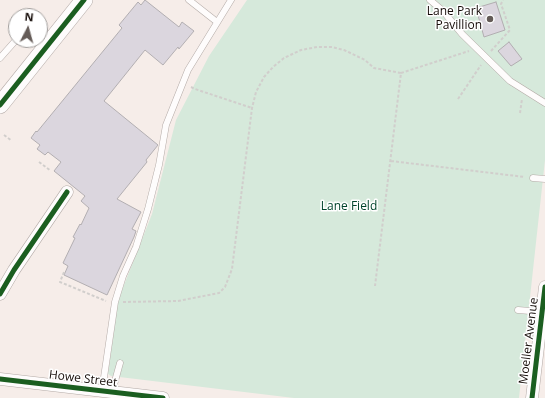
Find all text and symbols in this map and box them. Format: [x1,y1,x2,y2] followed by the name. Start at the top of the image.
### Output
[427,5,482,33] place label: Lane Park Pavillion
[8,8,48,48] north arrow
[24,9,34,24] text: N
[485,14,495,24] marker: Lane Park Pavillion
[321,200,377,214] park label: Lane Field
[517,297,541,385] street label: Moeller Avenue
[48,368,118,390] street label: Howe Street

